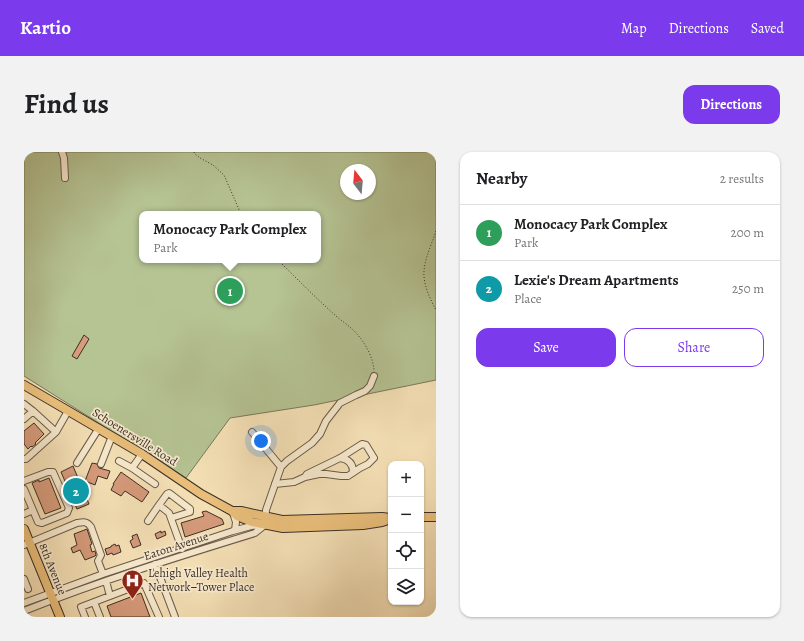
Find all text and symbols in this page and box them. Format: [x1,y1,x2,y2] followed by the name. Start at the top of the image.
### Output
[20,15,71,41] text: Kartio
[621,19,647,38] text: Map
[669,19,729,38] text: Directions
[751,19,784,38] text: Saved
[24,85,109,123] text: Find us
[683,85,780,124] button: Directions
[340,164,376,200] north arrow
[476,167,527,190] text: Nearby
[720,170,764,187] text: 2 results
[139,211,321,263] popup
[514,214,667,234] text: Monocacy Park Complex
[153,219,307,239] text: Monocacy Park Complex
[487,224,491,241] text: 1
[731,224,764,241] text: 200 m
[514,234,538,251] text: Park
[153,239,178,256] text: Park
[514,270,679,290] text: Lexie's Dream Apartments
[217,276,243,306] pin: 1
[486,280,492,297] text: 2
[732,280,764,297] text: 250 m
[514,290,542,307] text: Place
[476,328,616,367] button: Save
[624,328,764,367] button: Share
[89,404,181,470] street label: Schoenersville Road
[251,431,271,451] your location
[388,461,424,605] map controls
[388,461,424,497] button: +
[63,476,89,506] pin: 2
[388,497,424,533] button: −
[142,528,210,564] street label: Eaton Avenue
[388,533,424,569] button: locate
[35,541,71,597] street label: 8th Avenue
[148,565,254,595] place label: Lehigh Valley Health Network–Tower Place
[120,567,146,600] hospital icon: Lehigh Valley Health Network–Tower Place
[388,569,424,605] button: layers

